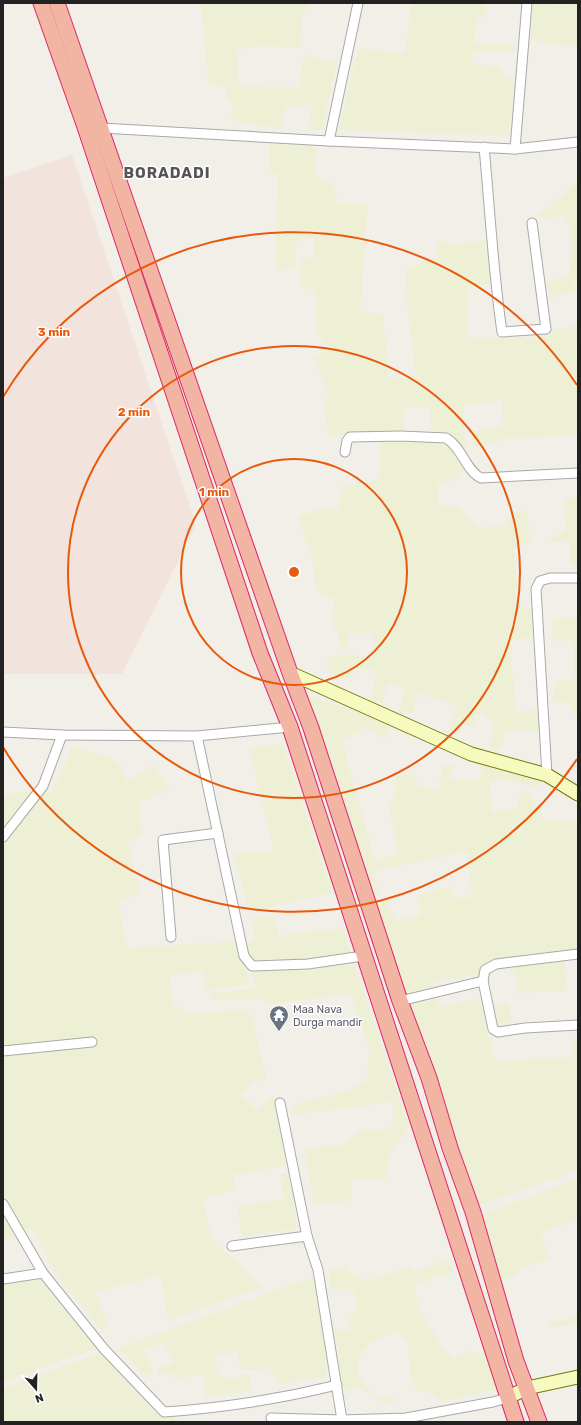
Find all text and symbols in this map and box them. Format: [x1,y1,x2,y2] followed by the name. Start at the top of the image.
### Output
[123,164,211,182] district label: BORADADI
[38,325,71,339] text: 3 min
[118,405,151,419] text: 2 min
[199,485,230,499] text: 1 min
[287,565,301,579] centre of rings
[293,1003,363,1029] place label: Maa Nava Durga mandir
[268,1004,290,1032] temple icon: Maa Nava Durga mandir
[16,1369,56,1409] north arrow
[33,1390,45,1405] text: N

